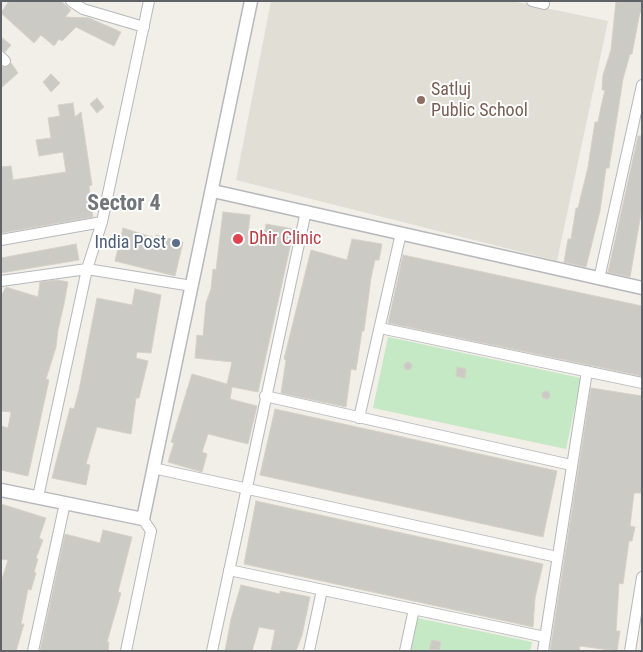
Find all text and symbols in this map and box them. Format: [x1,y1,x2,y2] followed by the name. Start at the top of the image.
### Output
[431,79,528,122] place label: Satluj Public School
[415,94,427,106] marker: Satluj Public School
[87,191,161,217] district label: Sector 4
[249,228,321,250] place label: Dhir Clinic
[95,232,166,254] place label: India Post
[231,232,245,246] marker: Dhir Clinic
[170,237,182,249] marker: India Post

